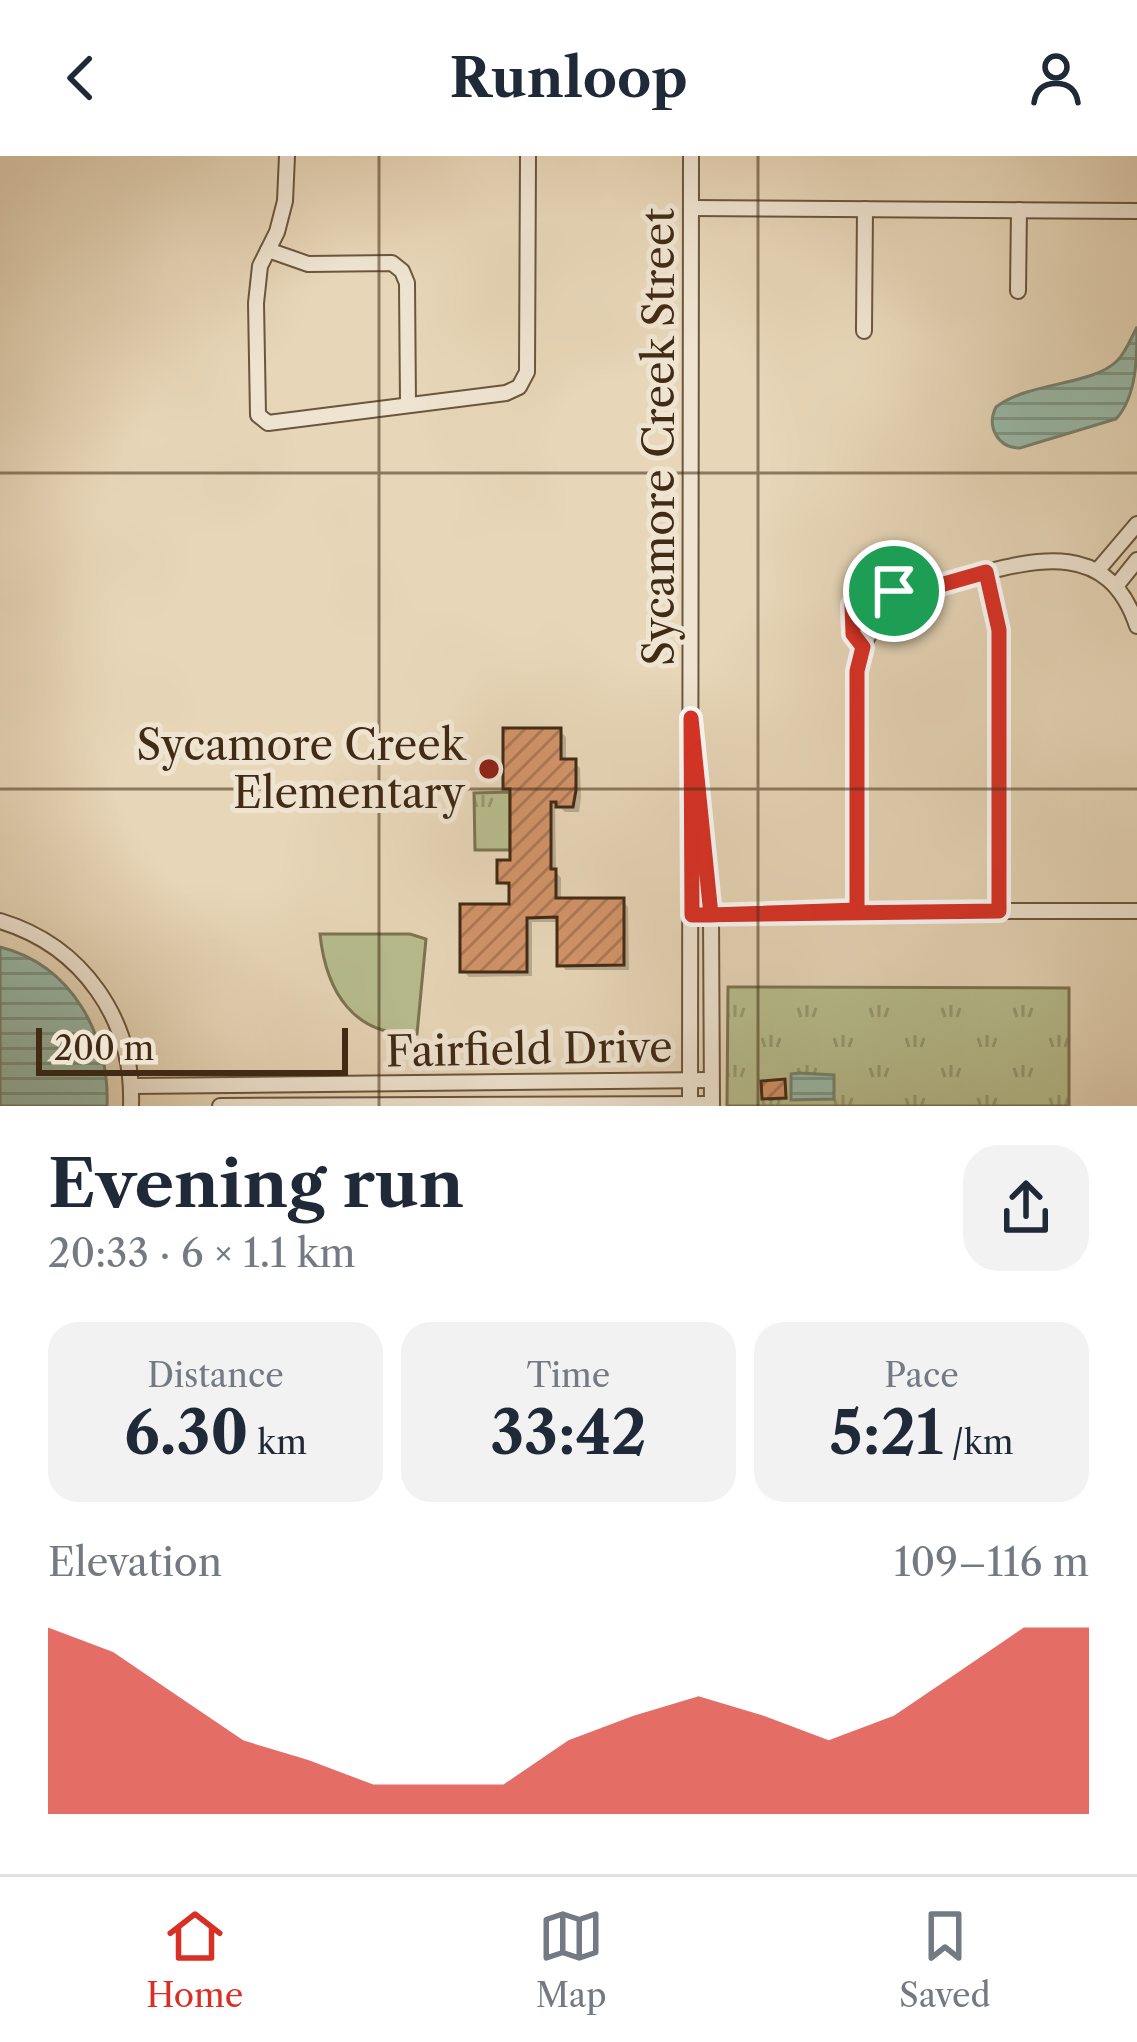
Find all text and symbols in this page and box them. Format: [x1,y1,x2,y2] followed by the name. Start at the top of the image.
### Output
[48,45,114,111] icon: back
[449,45,688,111] text: Runloop
[1023,45,1089,111] icon: person
[633,208,685,666] street label: Sycamore Creek Street
[843,540,945,642] pin
[861,558,927,624] icon: arrive
[136,719,467,819] place label: Sycamore Creek Elementary
[476,756,502,782] marker: Sycamore Creek Elementary
[385,1021,673,1077] street label: Fairfield Drive
[36,1022,348,1075] scale bar
[54,1028,154,1069] text: 200 m
[48,1143,464,1224] text: Evening run
[963,1145,1089,1271] button: share
[48,1229,356,1277] text: 20:33 · 6 × 1.1 km
[147,1355,284,1396] text: Distance
[527,1355,610,1396] text: Time
[884,1355,959,1396] text: Pace
[124,1396,249,1470] text: 6.30
[490,1396,647,1470] text: 33:42
[830,1396,943,1470] text: 5:21
[249,1422,307,1463] text: km
[943,1422,1013,1463] text: /km
[48,1538,222,1586] text: Elevation
[894,1538,1089,1586] text: 109–116 m
[146,1903,243,2016] tab: Home
[536,1903,607,2016] tab: Map
[899,1903,991,2016] tab: Saved

